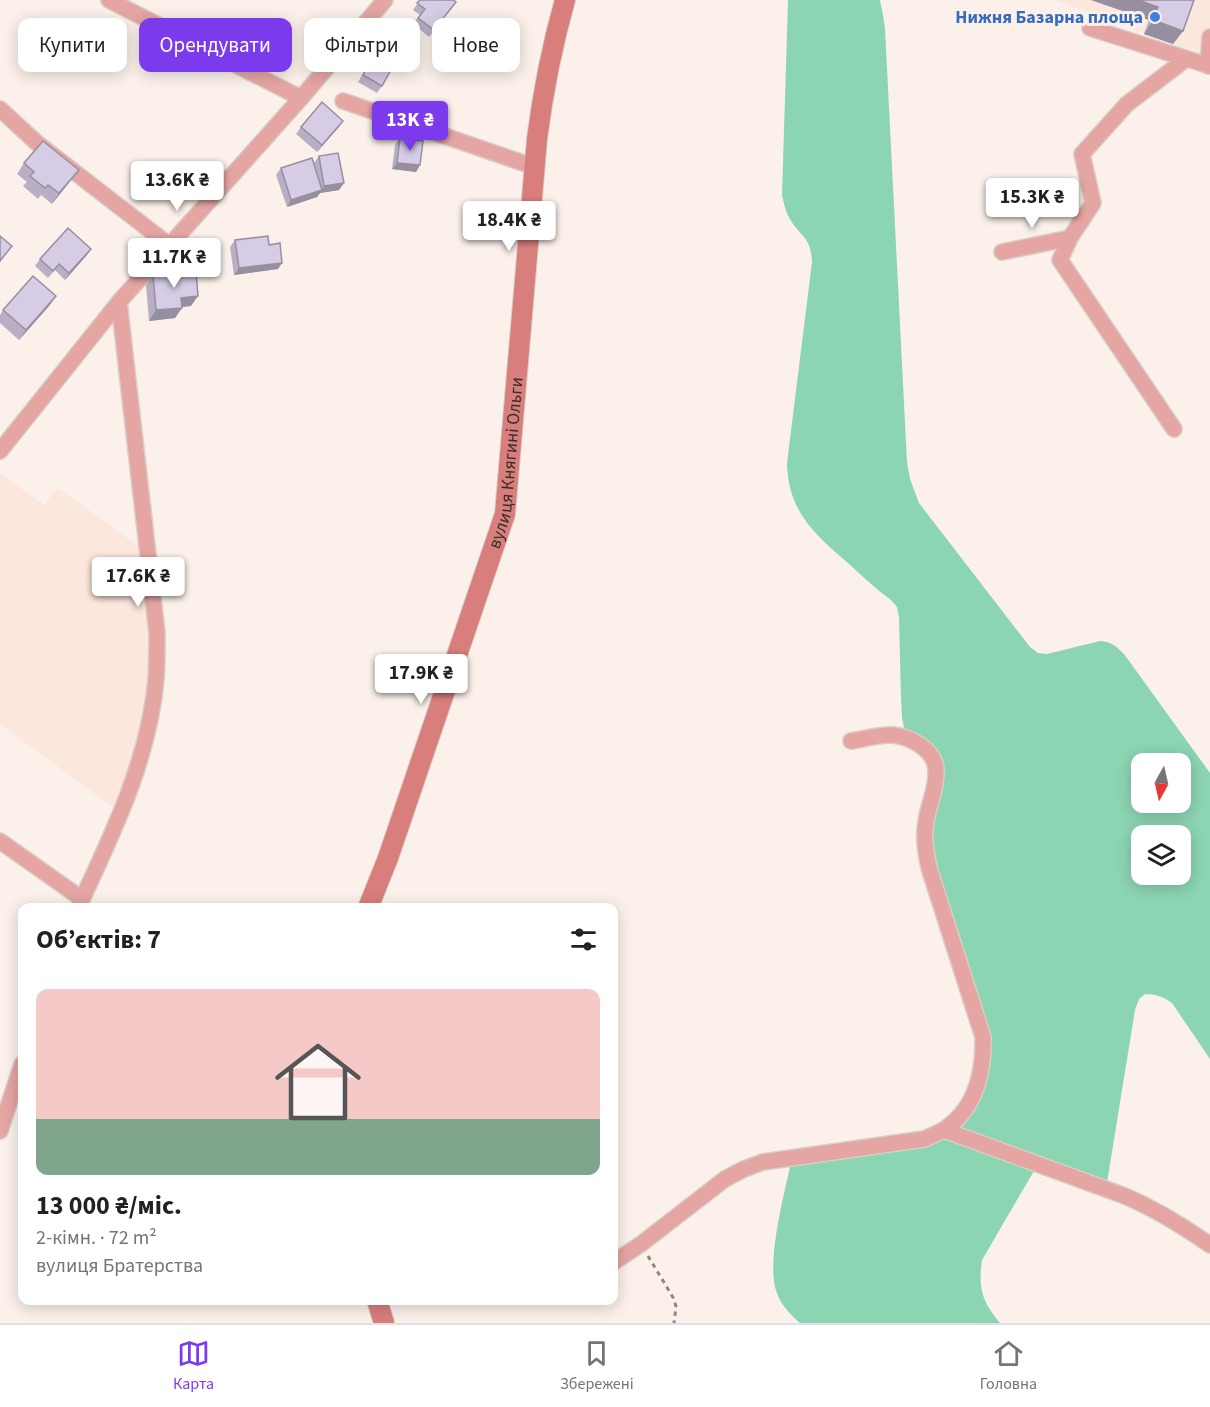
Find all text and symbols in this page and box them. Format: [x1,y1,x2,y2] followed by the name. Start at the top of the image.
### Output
[955,5,1143,30] place label: Нижня Базарна площа
[1148,10,1162,24] marker: Нижня Базарна площа
[18,18,127,72] chip: Купити
[139,18,292,72] chip: Орендувати
[304,18,420,72] chip: Фільтри
[432,18,520,72] chip: Нове
[368,101,452,152] pin: 13K ₴
[386,106,434,134] text: 13K ₴
[122,161,232,212] pin: 13.6K ₴
[145,166,209,194] text: 13.6K ₴
[977,178,1087,229] pin: 15.3K ₴
[1000,183,1064,211] text: 15.3K ₴
[454,201,564,252] pin: 18.4K ₴
[477,206,541,234] text: 18.4K ₴
[119,238,229,289] pin: 11.7K ₴
[142,243,206,271] text: 11.7K ₴
[482,376,529,552] street label: вулиця Княгині Ольги
[83,557,193,608] pin: 17.6K ₴
[106,562,170,590] text: 17.6K ₴
[366,654,476,705] pin: 17.9K ₴
[389,659,453,687] text: 17.9K ₴
[1131,753,1191,813] north arrow
[1131,753,1191,885] map controls
[1131,825,1191,885] button: layers
[36,921,161,958] text: Об’єктів: 7
[567,923,600,956] icon: filters
[264,1028,372,1136] icon: home
[36,1187,182,1224] text: 13 000 ₴/міс.
[36,1224,157,1252] text: 2-кімн. · 72 m²
[36,1252,203,1280] text: вулиця Братерства
[173,1337,214,1395] tab: Карта
[560,1337,634,1395] tab: Збережені
[980,1337,1037,1395] tab: Головна

